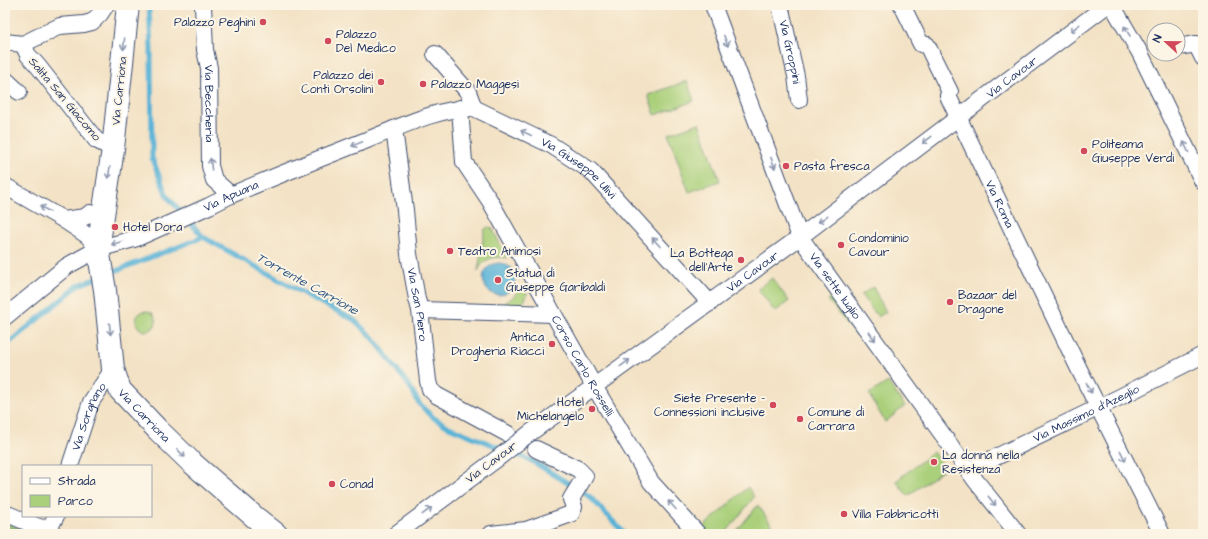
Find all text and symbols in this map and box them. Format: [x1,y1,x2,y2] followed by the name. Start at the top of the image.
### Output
[174,14,255,32] place label: Palazzo Peghini
[258,17,268,27] marker: Palazzo Peghini
[775,18,805,85] street label: Via Groppini
[1146,22,1186,62] north arrow
[1070,24,1081,33] one-way arrow
[1123,25,1131,37] one-way arrow
[336,26,396,57] place label: Palazzo Del Medico
[1149,32,1165,44] text: N
[723,35,731,47] one-way arrow
[323,36,333,46] marker: Palazzo Del Medico
[120,37,128,50] one-way arrow
[983,52,1042,102] street label: Via Cavour
[24,54,105,145] street label: Salita San Giacomo
[107,56,132,126] street label: Via Carriona
[200,65,218,142] street label: Via Beccheria
[301,67,373,98] place label: Palazzo dei Conti Orsolini
[431,76,519,94] place label: Palazzo Maggesi
[376,77,386,87] marker: Palazzo dei Conti Orsolini
[418,79,428,89] marker: Palazzo Maggesi
[520,129,532,136] one-way arrow
[538,133,620,203] street label: Via Giuseppe Ulivi
[921,136,932,145] one-way arrow
[1092,136,1174,167] place label: Politeama Giuseppe Verdi
[352,140,364,148] one-way arrow
[1182,141,1189,153] one-way arrow
[1079,146,1089,156] marker: Politeama Giuseppe Verdi
[769,157,777,169] one-way arrow
[207,158,215,171] one-way arrow
[794,158,870,175] place label: Pasta fresca
[781,161,791,171] marker: Pasta fresca
[105,166,113,179] one-way arrow
[201,176,261,216] street label: Via Apuana
[981,177,1018,231] street label: Via Roma
[39,205,51,213] one-way arrow
[818,215,829,223] one-way arrow
[123,219,182,236] place label: Hotel Dora
[110,222,120,232] marker: Hotel Dora
[849,230,909,261] place label: Condominio Cavour
[652,238,661,248] one-way arrow
[111,240,124,247] one-way arrow
[836,240,846,250] marker: Condominio Cavour
[458,243,541,260] place label: Teatro Animosi
[670,245,734,276] place label: La Bottega dell'Arte
[445,246,455,256] marker: Teatro Animosi
[723,247,783,297] street label: Via Cavour
[253,248,362,320] water label: Torrente Carrione
[805,249,865,323] street label: Via sette luglio
[736,255,746,265] marker: La Bottega dell'Arte
[506,265,605,296] place label: Statua di Giuseppe Garibaldi
[403,266,431,342] street label: Via San Piero
[493,275,503,285] marker: Statua di Giuseppe Garibaldi
[958,287,1017,319] place label: Bazaar del Dragone
[945,297,955,307] marker: Bazaar del Dragone
[547,312,618,420] street label: Corso Carlo Rosselli
[106,322,114,335] one-way arrow
[451,329,544,361] place label: Antica Drogheria Riacci
[868,331,876,342] one-way arrow
[547,339,557,349] marker: Antica Drogheria Riacci
[620,359,631,367] one-way arrow
[68,379,111,453] street label: Via Sorgnano
[1030,381,1142,447] street label: Via Massimo d'Azeglio
[1086,382,1093,394] one-way arrow
[114,385,174,446] street label: Via Carriona
[654,390,766,421] place label: Siete Presente – Connessioni inclusive
[517,394,584,426] place label: Hotel Michelangelo
[768,400,778,410] marker: Siete Presente – Connessioni inclusive
[587,404,597,414] marker: Hotel Michelangelo
[808,404,864,435] place label: Comune di Carrara
[795,414,805,424] marker: Comune di Carrara
[462,437,521,487] street label: Via Cavour
[942,447,1019,478] place label: La donna nella Resistenza
[176,448,186,458] one-way arrow
[1120,450,1127,462] one-way arrow
[929,457,939,467] marker: La donna nella Resistenza
[22,465,152,517] legend
[58,473,96,490] text: Strada
[340,476,374,493] place label: Conad
[327,479,337,489] marker: Conad
[58,493,93,510] text: Parco
[988,496,997,507] one-way arrow
[667,500,676,510] one-way arrow
[422,506,433,515] one-way arrow
[852,506,938,523] place label: Villa Fabbricotti
[839,509,849,519] marker: Villa Fabbricotti

